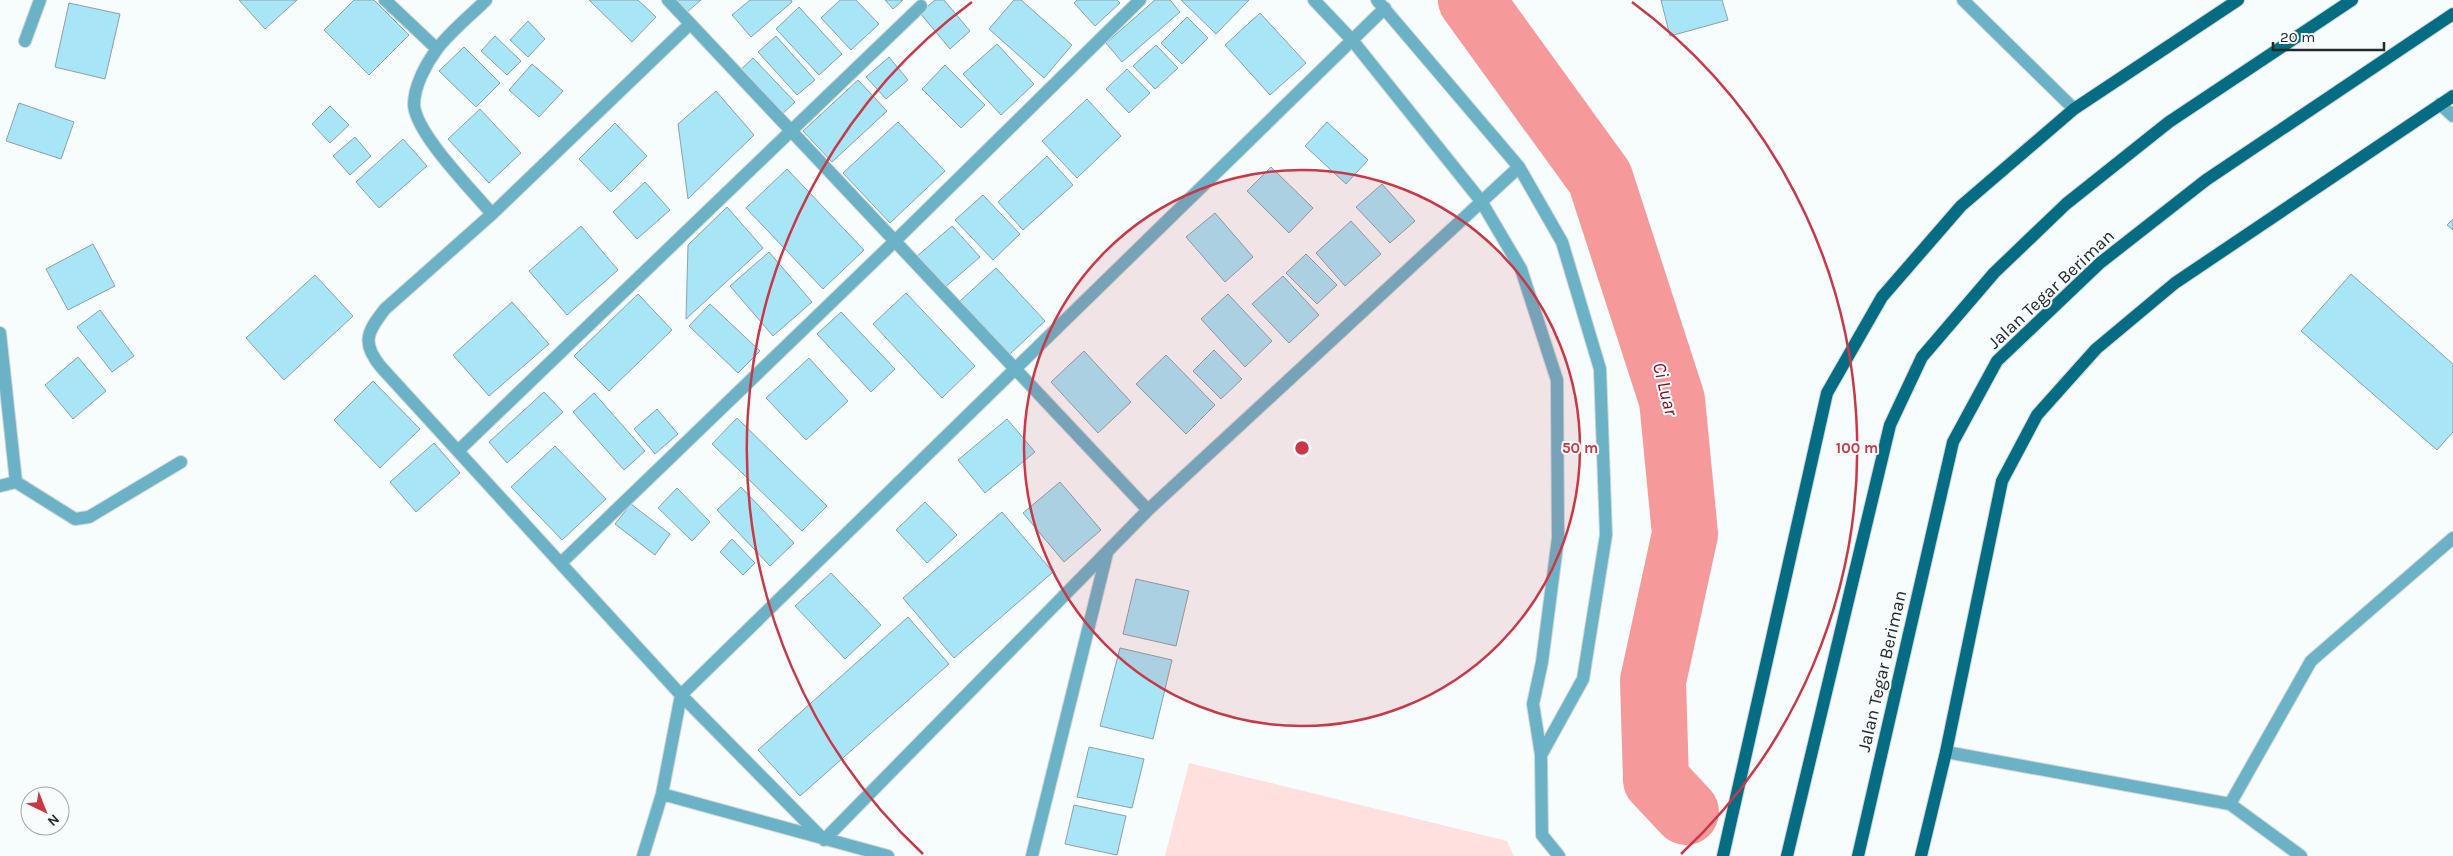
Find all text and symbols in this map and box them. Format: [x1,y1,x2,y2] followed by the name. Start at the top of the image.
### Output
[2273,20,2384,52] scale bar
[2280,28,2315,46] text: 20 m
[1983,225,2119,353] street label: Jalan Tegar Beriman
[1648,360,1683,419] water label: Ci Luar
[1293,439,1311,457] centre of rings
[1562,439,1598,457] text: 50 m
[1836,439,1878,457] text: 100 m
[1853,588,1911,754] street label: Jalan Tegar Beriman
[20,786,70,836] north arrow
[44,810,63,830] text: N

